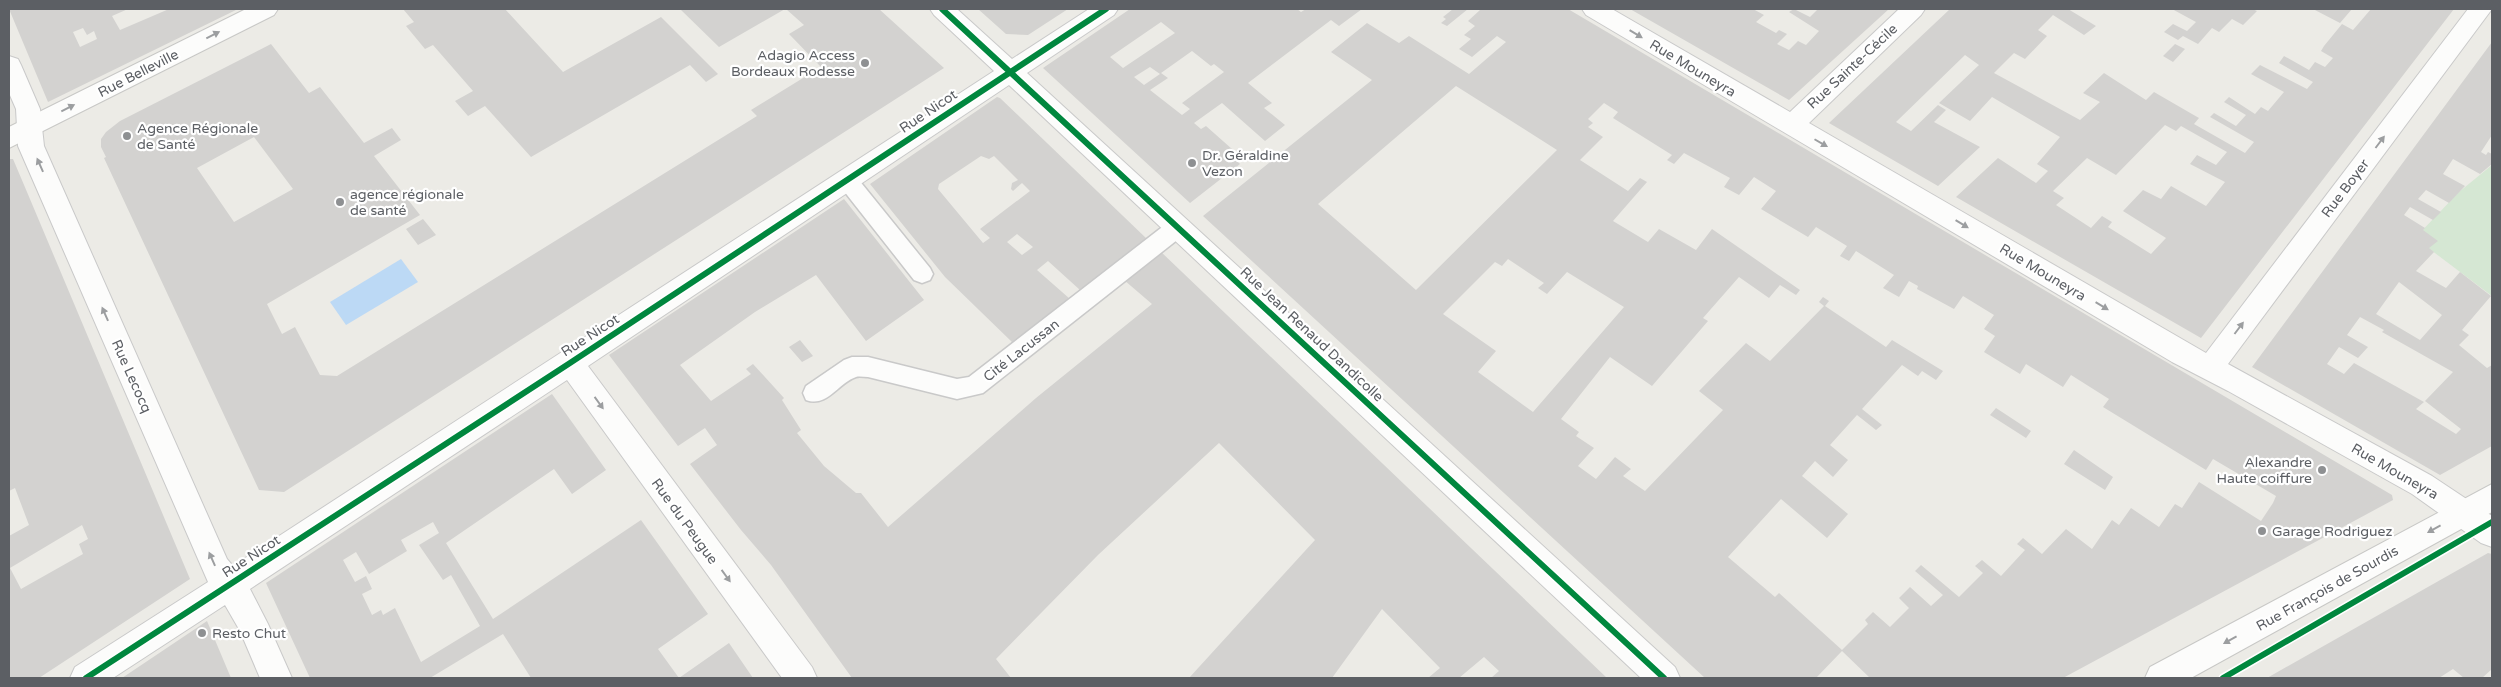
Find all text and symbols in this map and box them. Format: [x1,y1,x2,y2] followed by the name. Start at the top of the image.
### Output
[1804,20,1901,113] street label: Rue Sainte-Cécile
[1629,29,1642,38] one-way arrow
[206,31,220,39] one-way arrow
[1647,36,1739,101] street label: Rue Mouneyra
[95,46,181,101] street label: Rue Belleville
[731,47,855,80] place label: Adagio Access Bordeaux Rodesse
[859,57,871,69] marker: Adagio Access Bordeaux Rodesse
[896,86,961,137] street label: Rue Nicot
[61,104,75,112] one-way arrow
[137,120,258,153] place label: Agence Régionale de Santé
[121,130,133,142] marker: Agence Régionale de Santé
[2374,136,2385,149] one-way arrow
[1814,138,1828,147] one-way arrow
[1202,147,1289,180] place label: Dr. Géraldine Vezon
[2318,155,2373,221] street label: Rue Boyer
[1186,157,1198,169] marker: Dr. Géraldine Vezon
[35,158,43,172] one-way arrow
[350,186,464,219] place label: agence régionale de santé
[334,196,346,208] marker: agence régionale de santé
[1955,219,1968,228] one-way arrow
[1997,240,2089,305] street label: Rue Mouneyra
[1237,263,1387,405] street label: Rue Jean Renaud Dandicolle
[2095,302,2108,311] one-way arrow
[100,307,108,321] one-way arrow
[558,310,623,360] street label: Rue Nicot
[980,315,1063,385] street label: Cité Lacussan
[2234,322,2245,335] one-way arrow
[108,337,155,415] street label: Rue Lecocq
[594,396,604,410] one-way arrow
[2348,440,2441,503] street label: Rue Mouneyra
[2216,454,2312,487] place label: Alexandre Haute coiffure
[2316,464,2328,476] marker: Alexandre Haute coiffure
[648,475,721,568] street label: Rue du Peugue
[2272,523,2393,540] place label: Garage Rodriguez
[2427,524,2441,533] one-way arrow
[2256,525,2268,537] marker: Garage Rodriguez
[219,531,284,581] street label: Rue Nicot
[2253,542,2402,635] street label: Rue François de Sourdis
[207,552,215,566] one-way arrow
[721,569,731,583] one-way arrow
[212,625,287,642] place label: Resto Chut
[196,627,208,639] marker: Resto Chut
[2224,636,2237,645] one-way arrow

